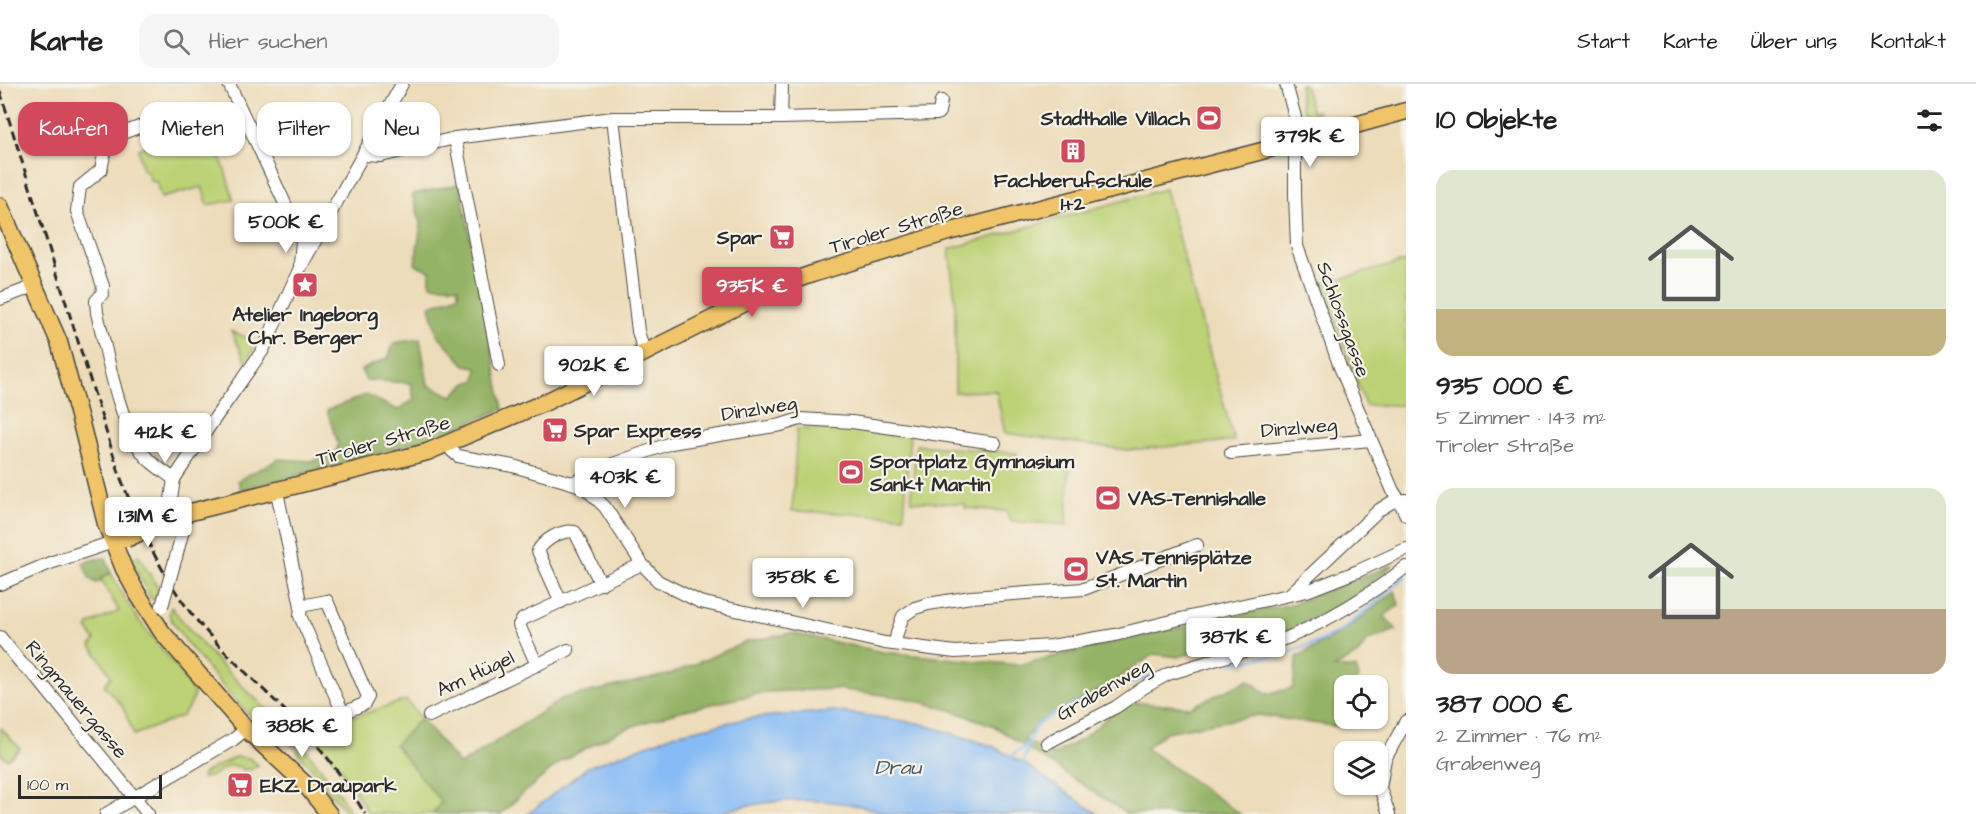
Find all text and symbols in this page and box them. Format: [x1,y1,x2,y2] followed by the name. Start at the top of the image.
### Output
[139,14,559,68] search box
[30,22,103,61] text: Karte
[160,25,193,58] icon: search
[208,26,328,57] text: Hier suchen
[1577,27,1630,56] text: Start
[1663,27,1718,56] text: Karte
[1751,27,1837,56] text: Über uns
[1870,27,1946,56] text: Kontakt
[18,102,128,156] chip: Kaufen
[140,102,245,156] chip: Mieten
[257,102,351,156] chip: Filter
[363,102,440,156] chip: Neu
[1436,102,1557,138] text: 10 Objekte
[1194,103,1224,133] sports icon: Stadthalle Villach
[1913,104,1946,137] icon: filters
[1040,105,1191,133] place label: Stadthalle Villach
[1261,117,1359,168] pin: 379K €
[1275,122,1345,150] text: 379K €
[1058,136,1088,166] building icon: Fachberufschule 1+2
[994,167,1152,218] place label: Fachberufschule 1+2
[826,194,967,262] street label: Tiroler Straße
[237,203,335,254] pin: 500K €
[248,208,324,236] text: 500K €
[1637,209,1745,317] icon: home
[767,222,797,252] supermarket icon: Spar
[716,224,763,252] place label: Spar
[1308,258,1377,382] street label: Schlossgasse
[703,267,801,318] pin: 935K €
[290,270,320,300] place icon: Atelier Ingeborg Chr. Berger
[716,272,788,300] text: 935K €
[232,301,379,353] place label: Atelier Ingeborg Chr. Berger
[545,346,643,397] pin: 902K €
[558,351,630,379] text: 902K €
[1436,368,1573,404] text: 935 000 €
[719,389,799,430] street label: Dinzlweg
[1436,404,1606,432] text: 5 Zimmer · 143 m²
[313,408,454,473] street label: Tiroler Straße
[1260,411,1338,446] street label: Dinzlweg
[116,413,214,464] pin: 412K €
[540,415,570,445] supermarket icon: Spar Express
[573,417,702,445] place label: Spar Express
[133,418,197,446] text: 412K €
[1436,432,1574,460] text: Tiroler Straße
[869,448,1075,499] place label: Sportplatz Gymnasium Sankt Martin
[836,457,866,487] sports icon: Sportplatz Gymnasium Sankt Martin
[576,458,674,509] pin: 403K €
[589,463,661,491] text: 403K €
[1093,483,1123,513] sports icon: VAS-Tennishalle
[1127,485,1266,513] place label: VAS-Tennishalle
[93,497,203,548] pin: 1.31M €
[119,502,177,530] text: 1.31M €
[1637,527,1745,635] icon: home
[1095,544,1252,595] place label: VAS Tennisplätze St. Martin
[1061,554,1091,584] sports icon: VAS Tennisplätze St. Martin
[754,558,852,609] pin: 358K €
[766,563,840,591] text: 358K €
[1187,618,1285,669] pin: 387K €
[1200,623,1272,651] text: 387K €
[18,634,134,766] street label: Ringmauergasse
[432,644,519,705] street label: Am Hügel
[1051,652,1156,729] street label: Grabenweg
[1334,675,1388,795] map controls
[1334,675,1388,729] button: locate
[1436,686,1573,722] text: 387 000 €
[253,707,351,758] pin: 388K €
[266,712,338,740] text: 388K €
[1436,722,1602,750] text: 2 Zimmer · 76 m²
[1334,741,1388,795] button: layers
[1436,750,1540,778] text: Grabenweg
[875,753,923,782] water label: Drau
[225,770,255,800] supermarket icon: EKZ Draupark
[18,772,162,800] scale bar
[260,772,397,800] place label: EKZ Draupark
[27,774,68,796] text: 100 m

